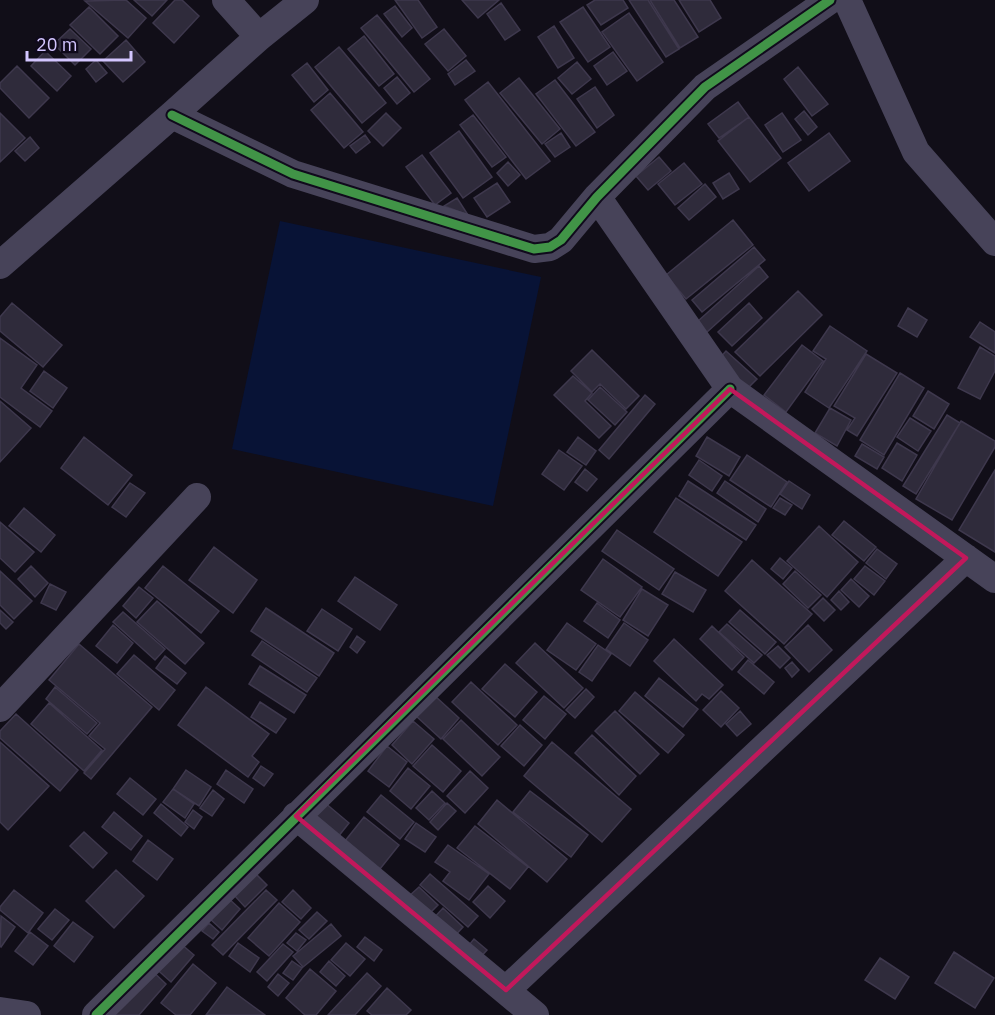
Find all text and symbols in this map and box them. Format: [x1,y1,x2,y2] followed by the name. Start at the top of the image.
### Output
[27,24,130,62] scale bar
[36,33,78,56] text: 20 m

